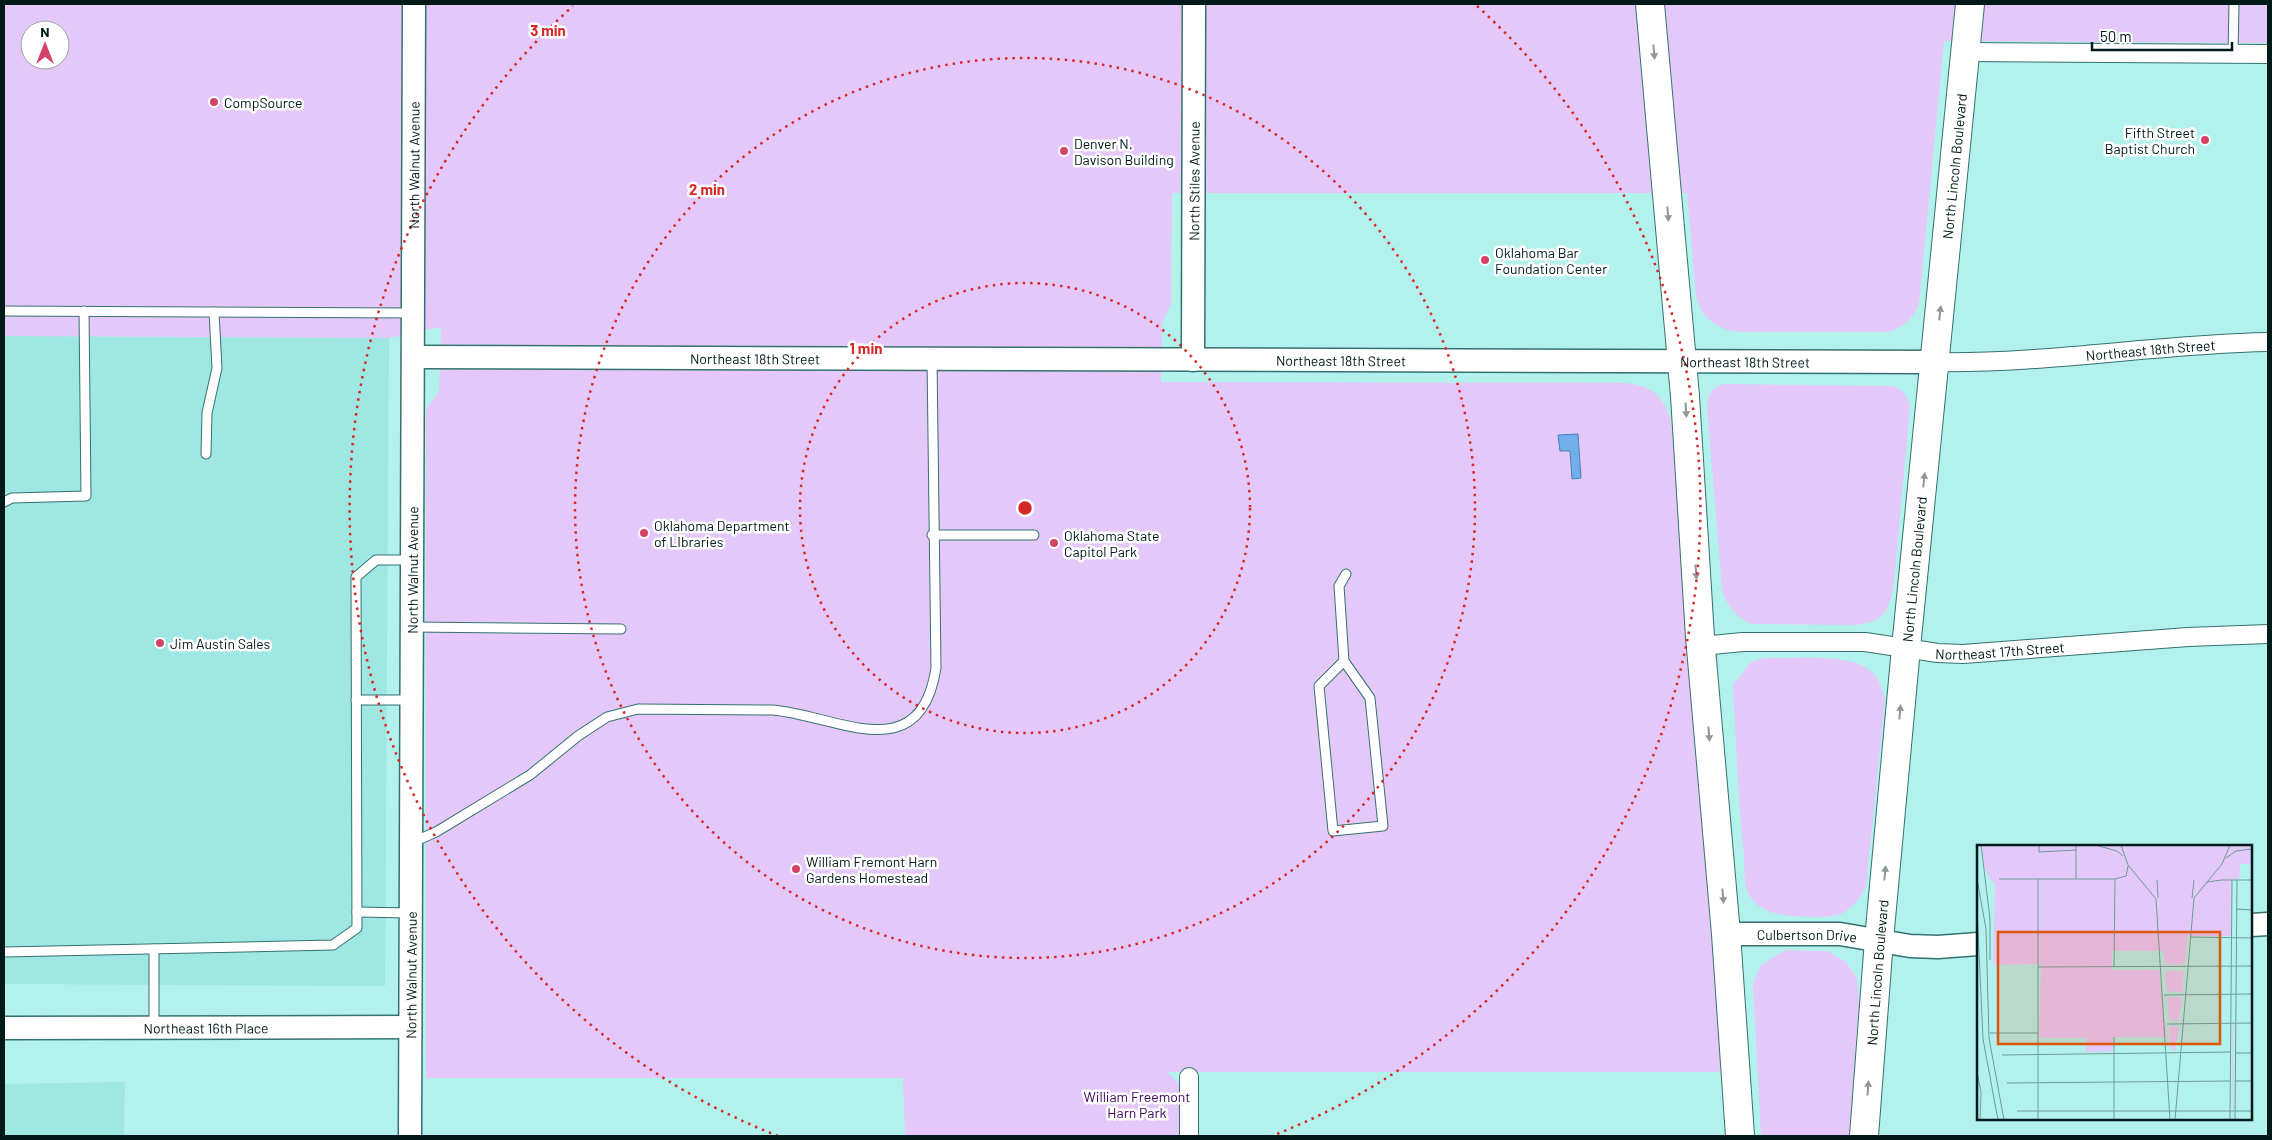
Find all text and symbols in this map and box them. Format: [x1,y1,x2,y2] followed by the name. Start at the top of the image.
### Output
[20,20,70,70] north arrow
[2092,20,2232,52] scale bar
[530,21,566,39] text: 3 min
[40,23,50,40] text: N
[2100,27,2132,45] text: 50 m
[1650,45,1658,61] one-way arrow
[1938,93,1970,240] street label: North Lincoln Boulevard
[224,94,302,111] place label: CompSource
[208,96,220,108] marker: CompSource
[405,101,422,229] street label: North Walnut Avenue
[1185,121,1202,241] street label: North Stiles Avenue
[2105,124,2195,157] place label: Fifth Street Baptist Church
[2199,134,2211,146] marker: Fifth Street Baptist Church
[1074,135,1174,168] place label: Denver N. Davison Building
[1058,145,1070,157] marker: Denver N. Davison Building
[689,180,725,198] text: 2 min
[1665,206,1673,222] one-way arrow
[1495,244,1607,277] place label: Oklahoma Bar Foundation Center
[1479,254,1491,266] marker: Oklahoma Bar Foundation Center
[1936,305,1944,321] one-way arrow
[2085,336,2216,363] street label: Northeast 18th Street
[850,339,882,357] text: 1 min
[690,349,820,367] street label: Northeast 18th Street
[1276,351,1406,369] street label: Northeast 18th Street
[1680,353,1810,370] street label: Northeast 18th Street
[1682,402,1690,418] one-way arrow
[1920,472,1928,488] one-way arrow
[1898,496,1930,643] street label: North Lincoln Boulevard
[1016,499,1034,517] centre of rings
[403,506,421,634] street label: North Walnut Avenue
[654,517,790,550] place label: Oklahoma Department of LIbraries
[638,527,650,539] marker: Oklahoma Department of LIbraries
[1064,527,1159,560] place label: Oklahoma State Capitol Park
[1048,537,1060,549] marker: Oklahoma State Capitol Park
[1693,564,1701,580] one-way arrow
[170,635,271,652] place label: Jim Austin Sales
[154,637,166,649] marker: Jim Austin Sales
[1935,638,2065,662] street label: Northeast 17th Street
[1897,703,1905,719] one-way arrow
[1705,726,1713,742] one-way arrow
[1977,845,2252,1120] inset map
[806,853,937,886] place label: William Fremont Harn Gardens Homestead
[790,863,802,875] marker: William Fremont Harn Gardens Homestead
[1882,865,1890,881] one-way arrow
[1719,888,1727,904] one-way arrow
[1862,899,1891,1046] street label: North Lincoln Boulevard
[402,911,419,1039] street label: North Walnut Avenue
[1757,926,1859,945] street label: Culbertson Drive
[143,1019,269,1036] street label: Northeast 16th Place
[1864,1079,1872,1095] one-way arrow
[1084,1088,1190,1121] park label: William Freemont Harn Park

